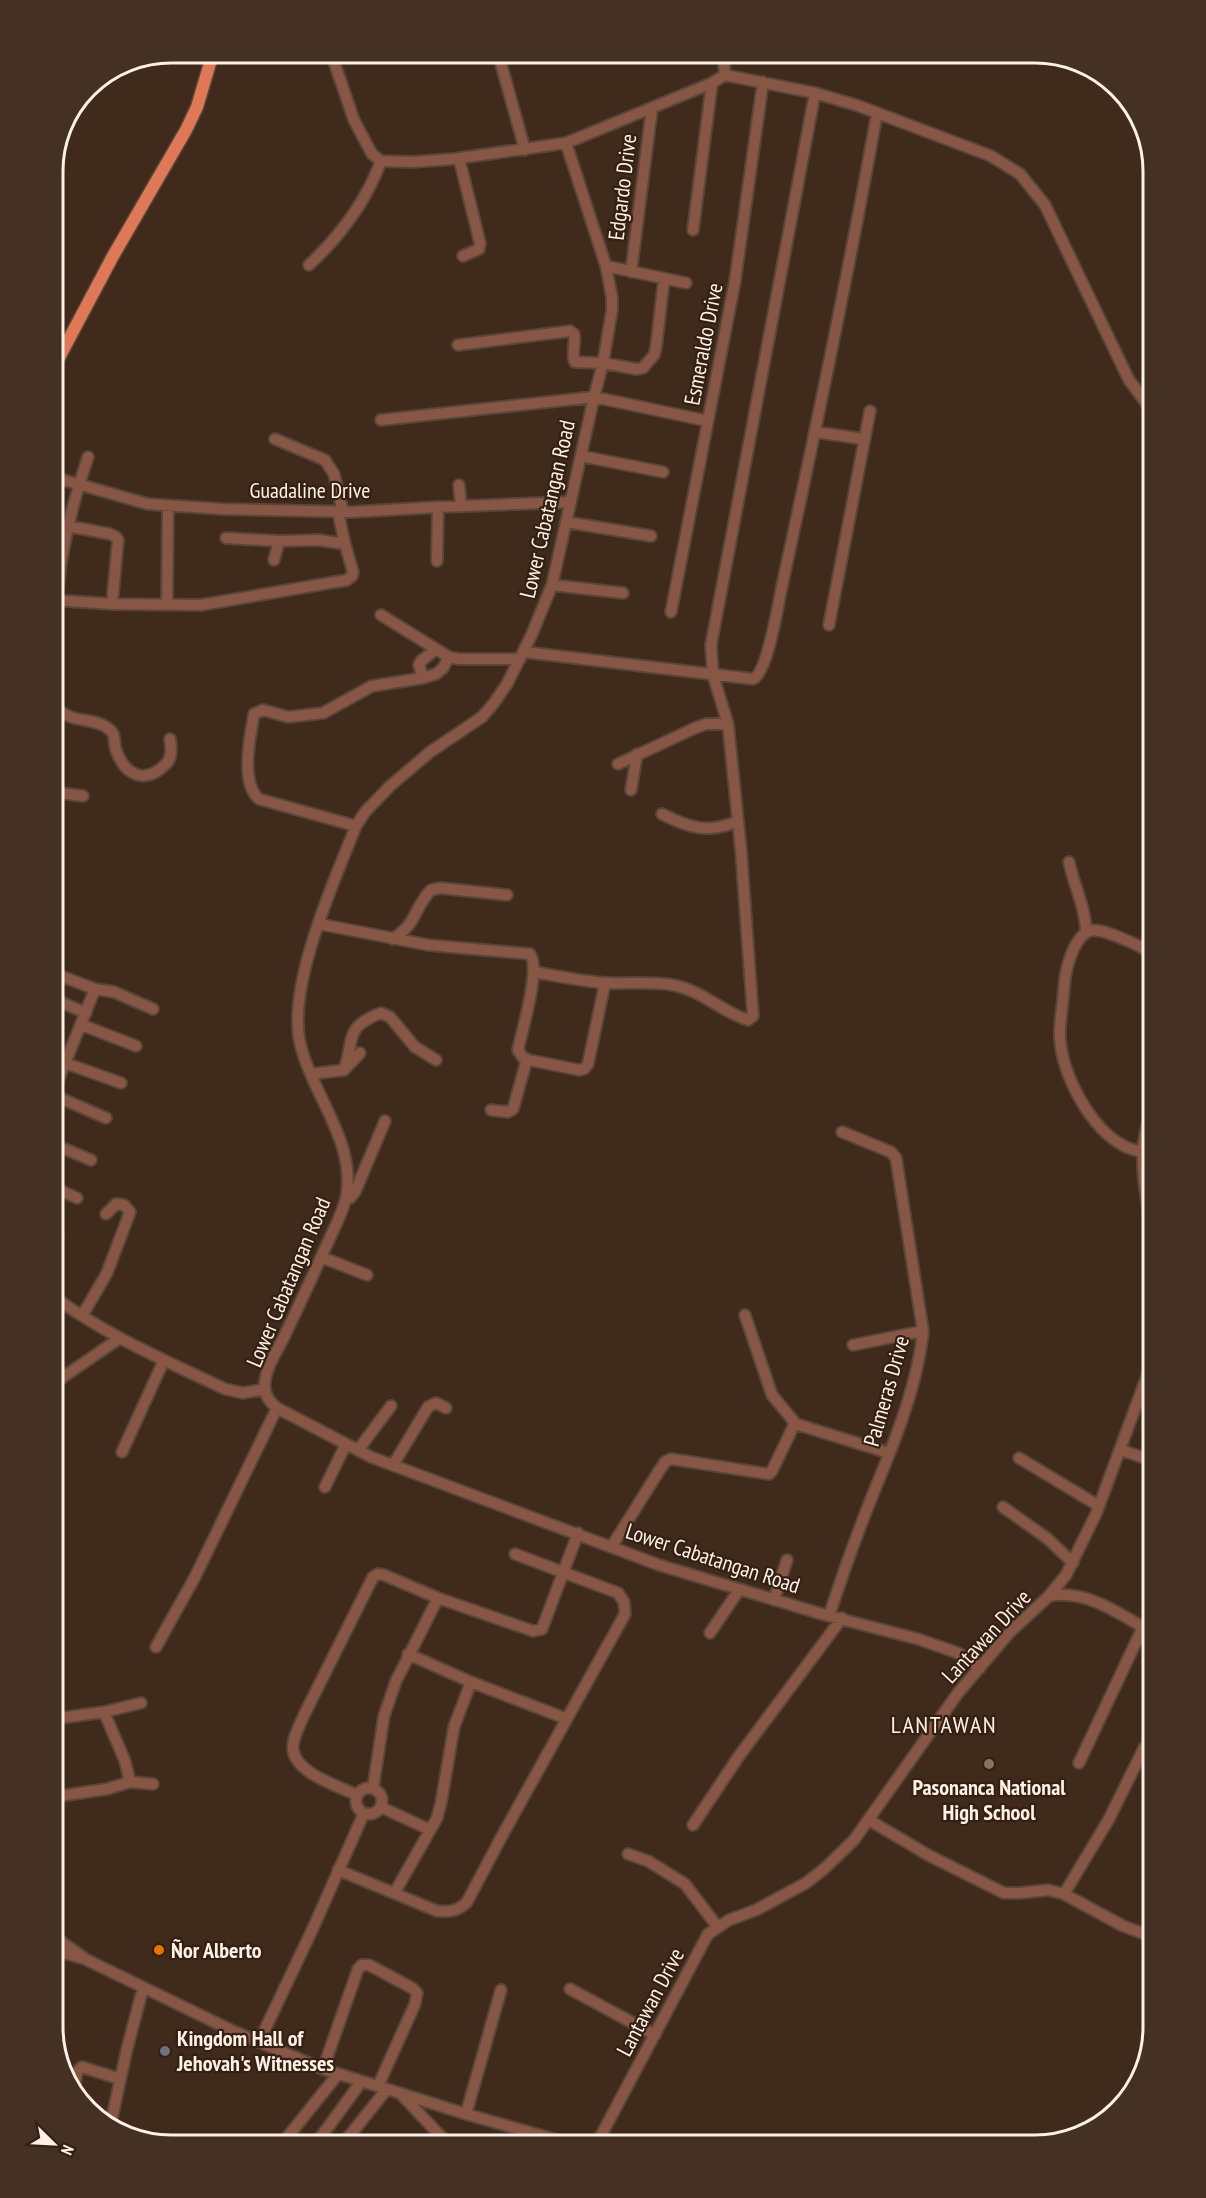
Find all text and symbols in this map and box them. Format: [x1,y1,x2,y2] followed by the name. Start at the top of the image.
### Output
[602,132,642,242] street label: Edgardo Drive
[677,281,729,407] street label: Esmeraldo Drive
[513,417,581,601] street label: Lower Cabatangan Road
[250,476,370,504] street label: Guadaline Drive
[240,1193,336,1371] street label: Lower Cabatangan Road
[857,1333,915,1449] street label: Palmeras Drive
[622,1517,804,1599] street label: Lower Cabatangan Road
[935,1583,1037,1689] street label: Lantawan Drive
[891,1709,997,1740] district label: LANTAWAN
[982,1757,996,1771] marker: Pasonanca National High School
[912,1773,1066,1826] place label: Pasonanca National High School
[171,1936,262,1964] place label: Ñor Alberto
[152,1943,166,1957] marker: Ñor Alberto
[610,1943,690,2061] street label: Lantawan Drive
[176,2024,334,2077] place label: Kingdom Hall of Jehovah's Witnesses
[158,2044,172,2058] marker: Kingdom Hall of Jehovah's Witnesses
[24,2114,84,2174] north arrow
[57,2142,79,2158] text: N

